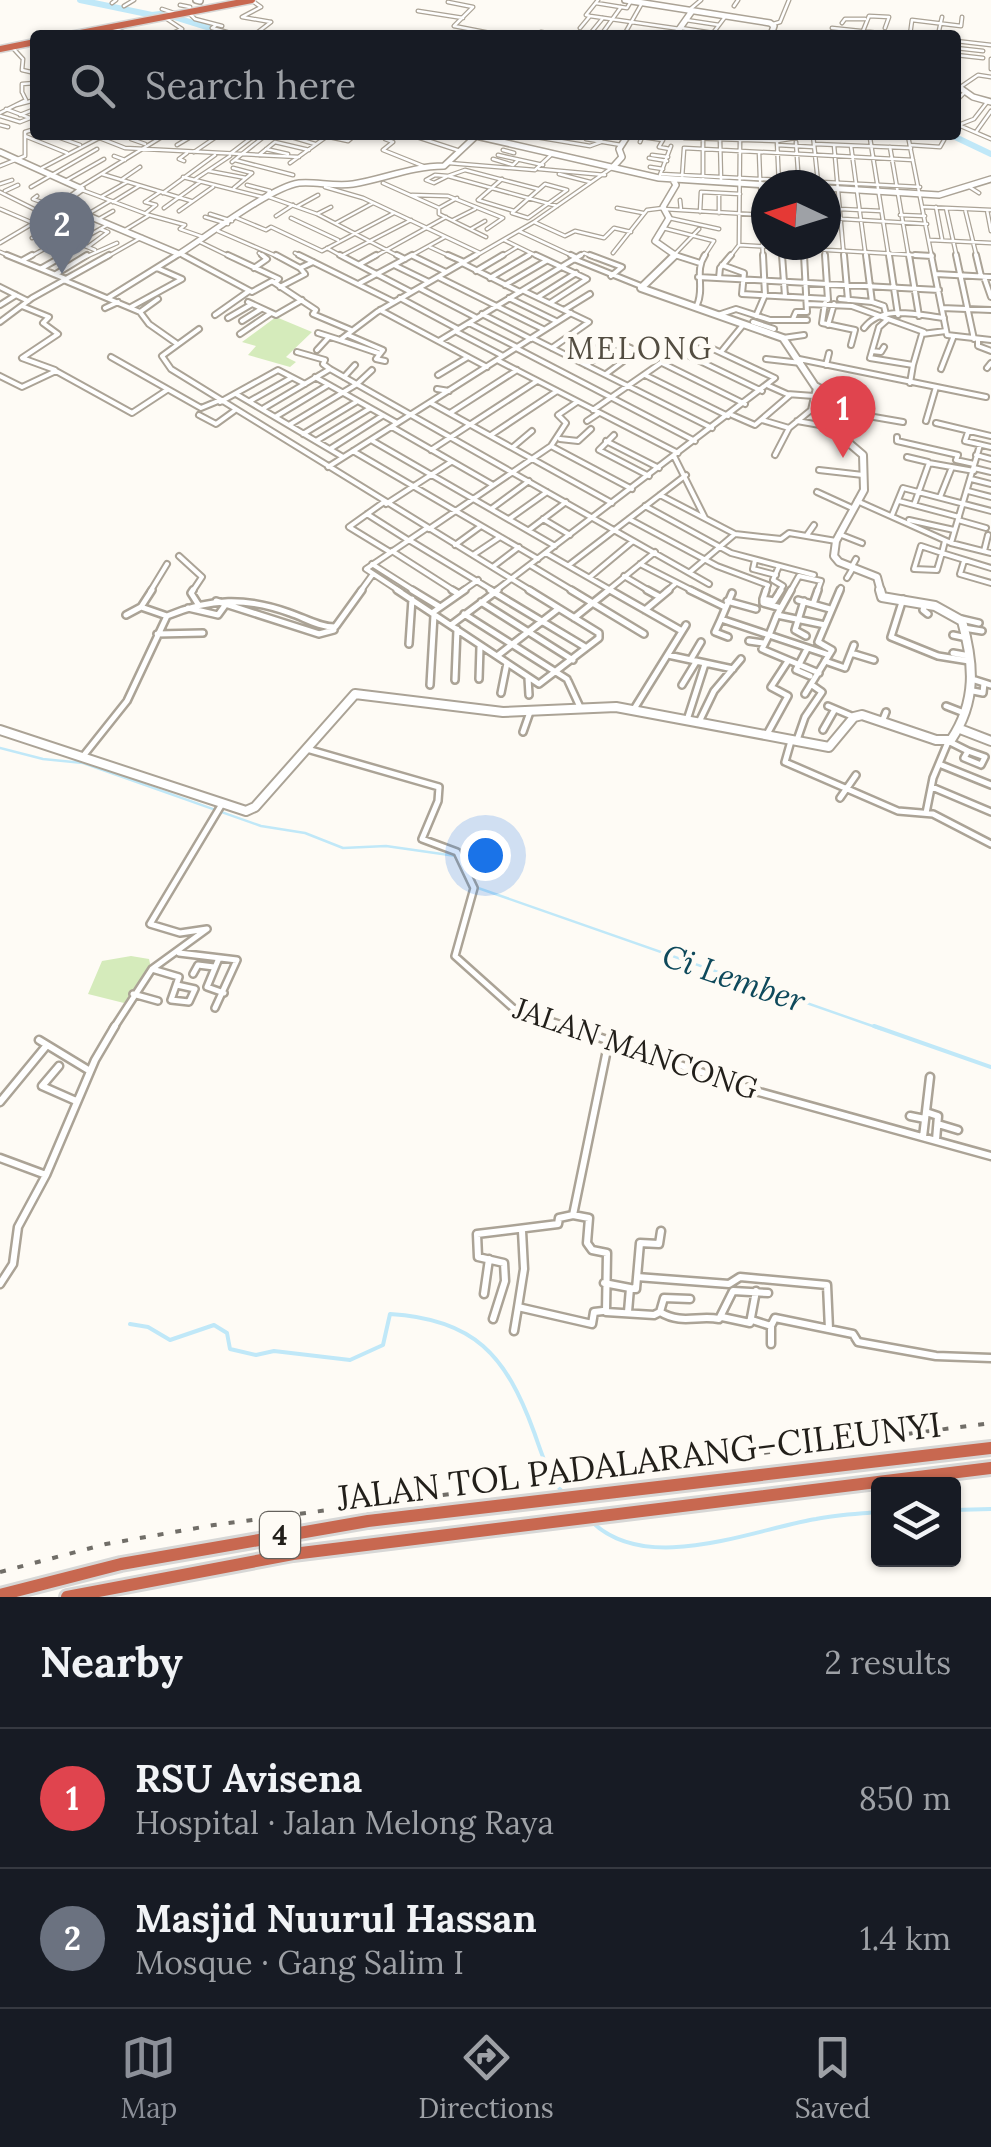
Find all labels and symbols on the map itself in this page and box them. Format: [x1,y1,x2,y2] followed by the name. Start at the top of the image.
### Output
[751,170,841,260] north arrow
[30,192,94,274] pin: 2
[566,329,714,367] district label: MELONG
[810,376,876,458] pin: 1
[460,830,511,881] your location
[657,934,811,1022] water label: Ci Lember
[508,988,763,1108] street label: JALAN MANCONG
[333,1402,944,1521] street label: JALAN TOL PADALARANG–CILEUNYI
[260,1512,300,1558] road number: 4

